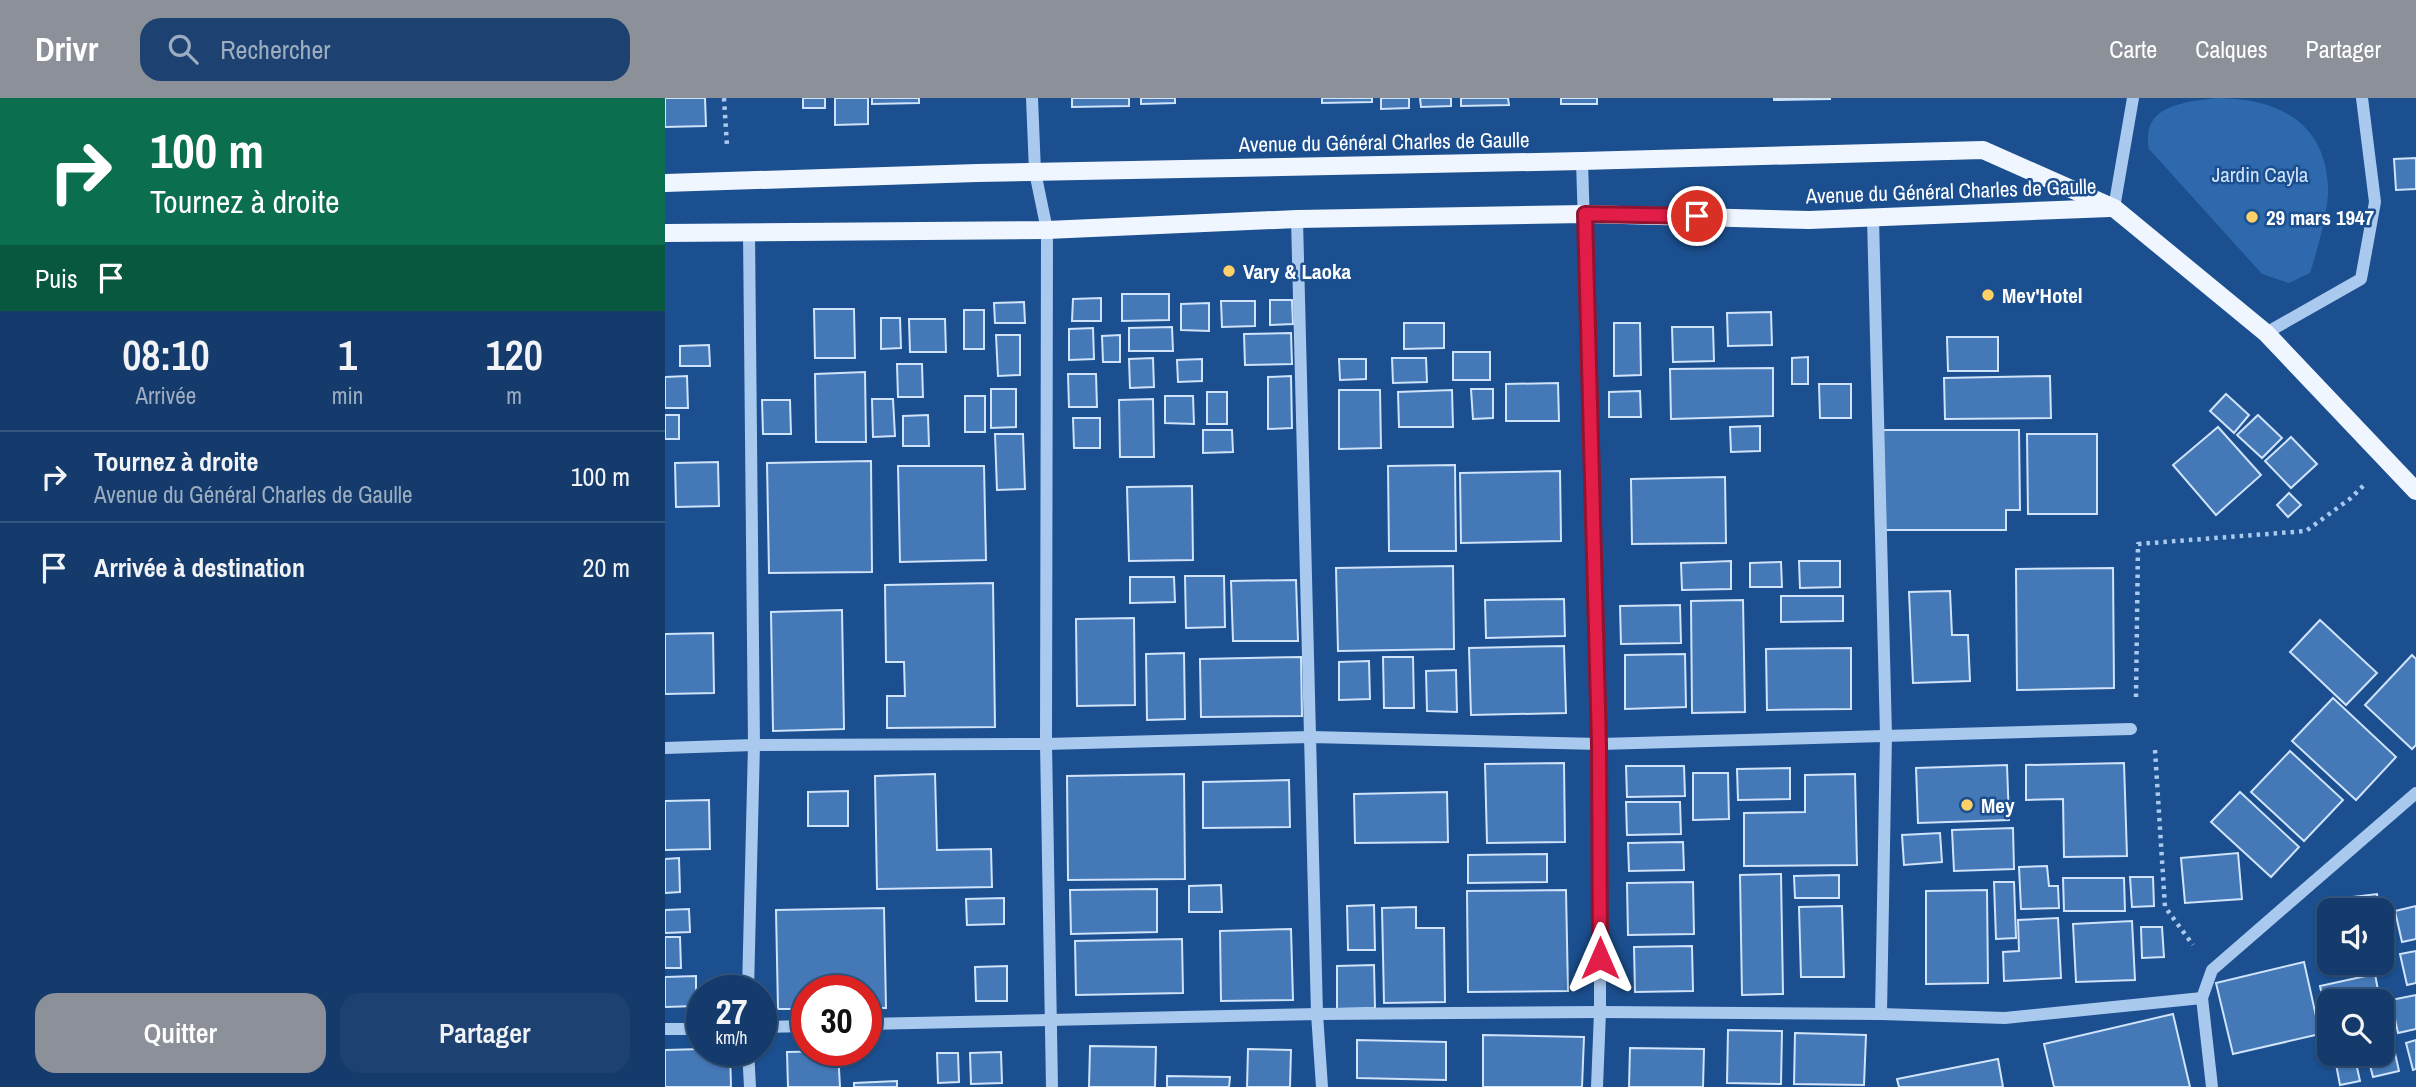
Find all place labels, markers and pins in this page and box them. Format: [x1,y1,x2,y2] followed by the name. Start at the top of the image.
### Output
[1667,186,1727,246] pin
[2266,203,2375,232] place label: 29 mars 1947
[2244,209,2260,225] marker: 29 mars 1947
[1243,257,1352,286] place label: Vary & Laoka
[1221,263,1237,279] marker: Vary & Laoka
[2002,281,2083,310] place label: Mev'Hotel
[1980,287,1996,303] marker: Mev'Hotel
[1981,791,2015,820] place label: Mey
[1959,797,1975,813] marker: Mey

